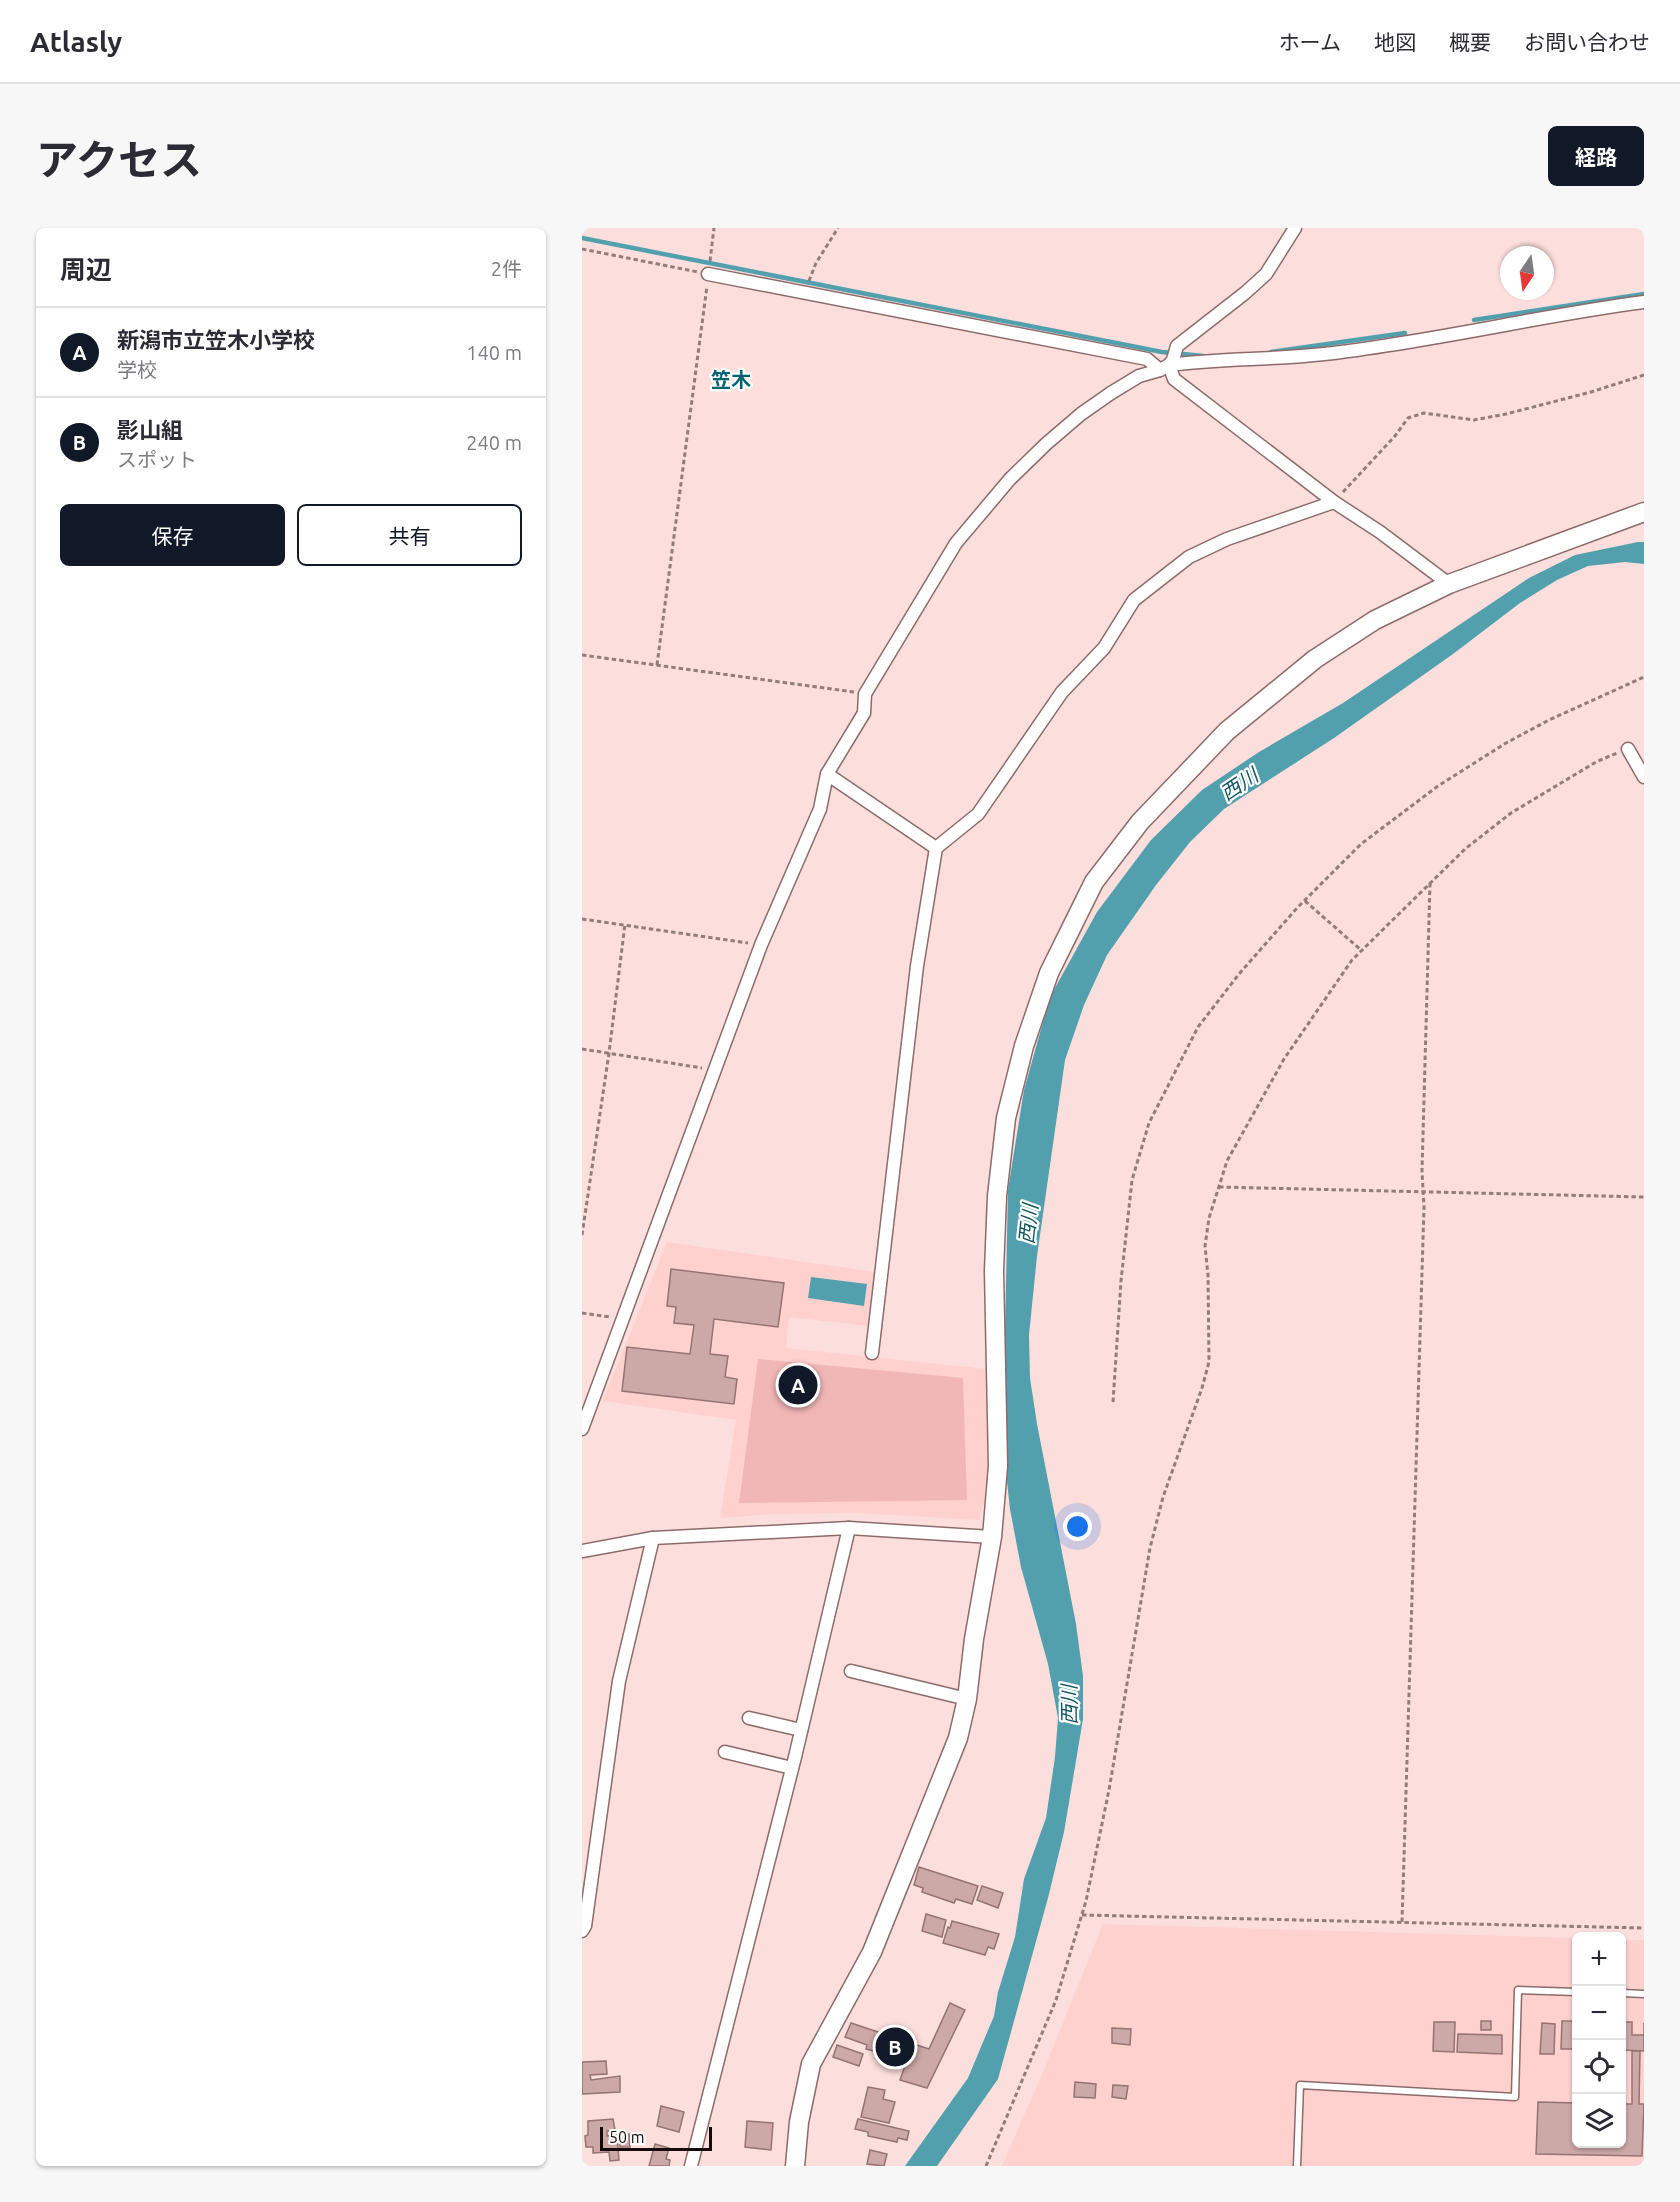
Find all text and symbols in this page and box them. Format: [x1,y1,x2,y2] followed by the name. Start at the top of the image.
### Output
[30,26,122,57] text: Atlasly
[1279,30,1341,54] text: ホーム
[1374,30,1416,54] text: 地図
[1449,30,1491,54] text: 概要
[1524,30,1650,54] text: お問い合わせ
[1548,126,1644,186] button: 経路
[36,136,202,183] text: アクセス
[1500,246,1554,300] north arrow
[60,255,112,284] text: 周辺
[491,257,522,280] text: 2件
[117,327,315,352] text: 新潟市立笠木小学校
[72,341,87,364] text: A
[466,341,522,364] text: 140 m
[117,358,157,381] text: 学校
[711,368,751,391] district label: 笠木
[117,417,183,442] text: 影山組
[73,431,86,454] text: B
[466,431,522,454] text: 240 m
[117,448,197,471] text: スポット
[60,504,285,566] button: 保存
[297,504,522,566] button: 共有
[1216,762,1264,805] water label: 西川
[1014,1201,1042,1245] water label: 西川
[778,1362,818,1408] pin: A
[1063,1512,1092,1541] your location
[1057,1683,1081,1725] water label: 西川
[1572,1932,1626,2148] map controls
[1572,1932,1626,1986] button: +
[1572,1986,1626,2040] button: −
[876,2024,914,2070] pin: B
[1572,2040,1626,2094] button: locate
[1572,2094,1626,2148] button: layers
[600,2124,712,2152] scale bar
[609,2128,645,2146] text: 50 m

